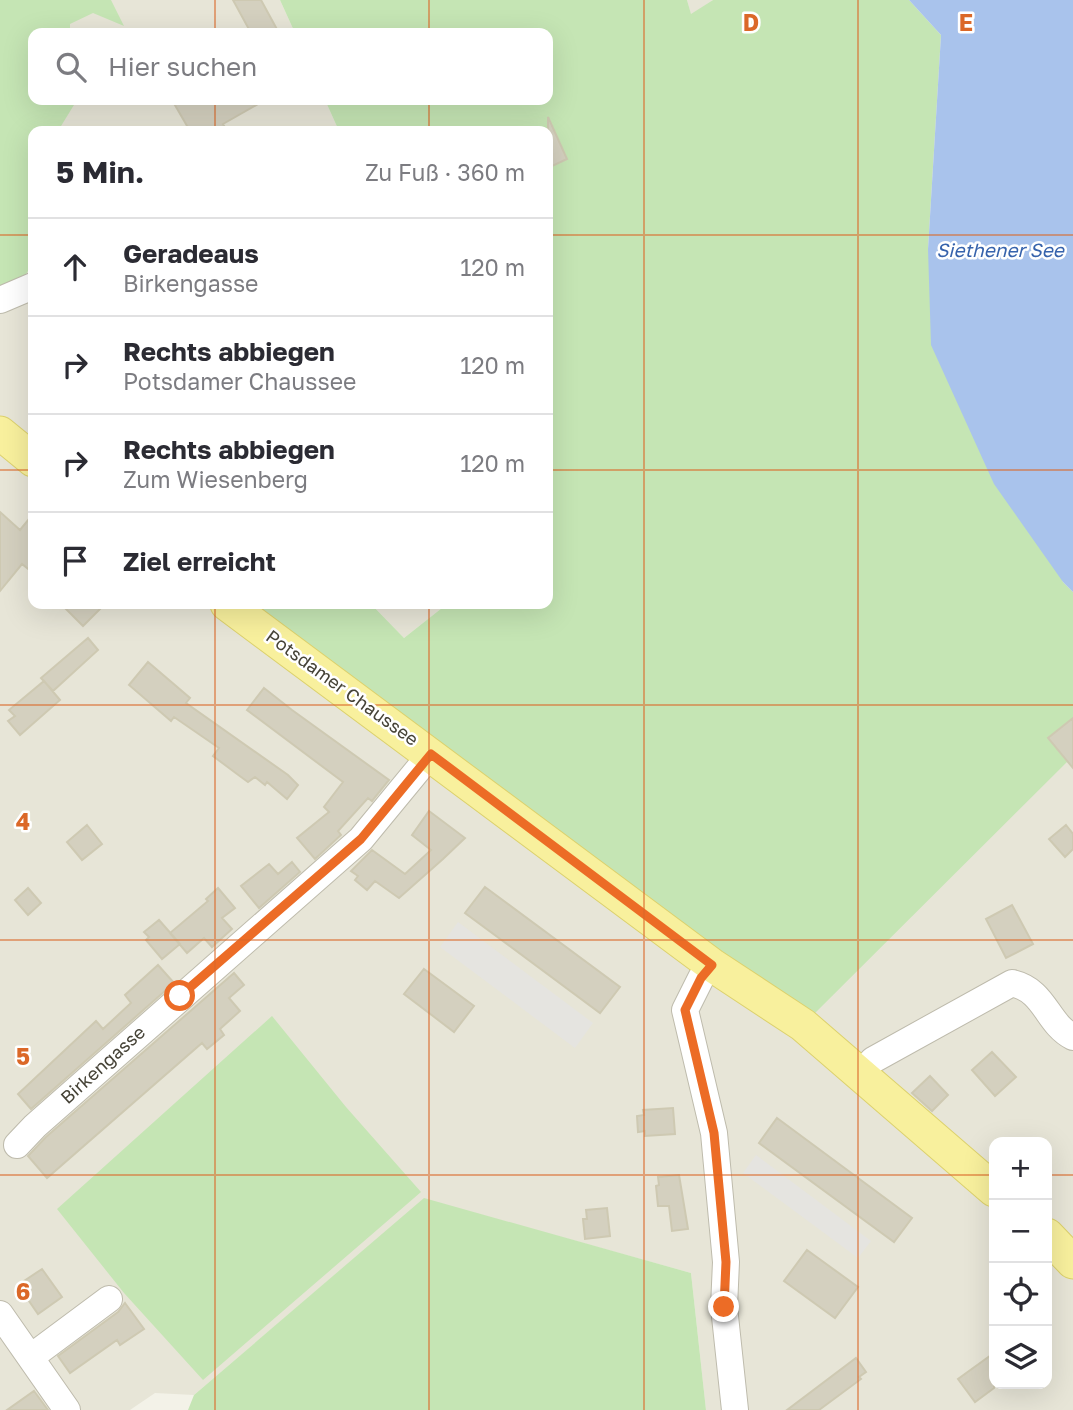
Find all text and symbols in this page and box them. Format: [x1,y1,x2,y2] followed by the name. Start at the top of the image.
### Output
[743,8,759,36] text: D
[959,8,973,36] text: E
[28,28,553,105] search box
[52,48,90,86] icon: search
[108,51,257,82] text: Hier suchen
[56,154,144,190] text: 5 Min.
[365,158,525,186] text: Zu Fuß · 360 m
[123,238,259,269] text: Geradeaus
[936,238,1066,261] water label: Siethener See
[56,248,94,286] icon: ahead
[460,253,525,281] text: 120 m
[123,269,258,297] text: Birkengasse
[123,336,335,367] text: Rechts abbiegen
[56,346,94,384] icon: right
[460,351,525,379] text: 120 m
[123,367,356,395] text: Potsdamer Chaussee
[123,434,335,465] text: Rechts abbiegen
[56,444,94,482] icon: right
[460,449,525,477] text: 120 m
[123,465,308,493] text: Zum Wiesenberg
[56,542,94,580] icon: arrive
[123,546,276,577] text: Ziel erreicht
[262,625,423,750] street label: Potsdamer Chaussee
[16,807,30,835] text: 4
[164,980,195,1011] route start
[56,1021,149,1108] street label: Birkengasse
[16,1042,30,1070] text: 5
[989,1137,1052,1389] map controls
[989,1137,1052,1200] button: +
[989,1200,1052,1263] button: −
[989,1263,1052,1326] button: locate
[16,1277,30,1305] text: 6
[708,1291,739,1322] route end
[989,1326,1052,1389] button: layers

